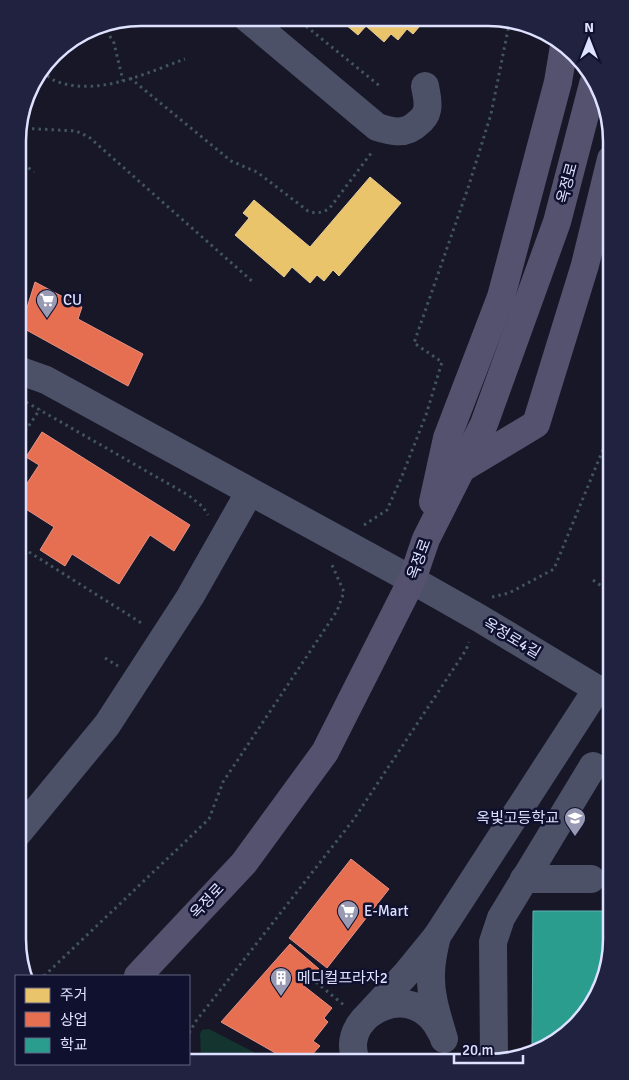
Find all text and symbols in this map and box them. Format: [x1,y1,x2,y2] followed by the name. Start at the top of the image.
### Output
[564,15,614,65] north arrow
[584,19,594,36] text: N
[553,161,581,205] street label: 옥정로
[35,288,59,319] supermarket icon: CU
[63,291,82,309] place label: CU
[403,536,435,582] street label: 옥정로
[480,614,544,662] street label: 옥정로4길
[563,806,587,837] school or university icon: 옥빛고등학교
[476,809,559,827] place label: 옥빛고등학교
[186,880,228,922] street label: 옥정로
[336,899,360,930] supermarket icon: E-Mart
[364,902,409,920] place label: E-Mart
[269,966,293,997] building icon: 메디컬프라자2
[297,969,388,987] place label: 메디컬프라자2
[15,975,190,1065] legend
[60,986,88,1004] text: 주거
[60,1011,88,1029] text: 상업
[454,1032,523,1064] scale bar
[60,1036,88,1054] text: 학교
[462,1041,493,1059] text: 20 m

